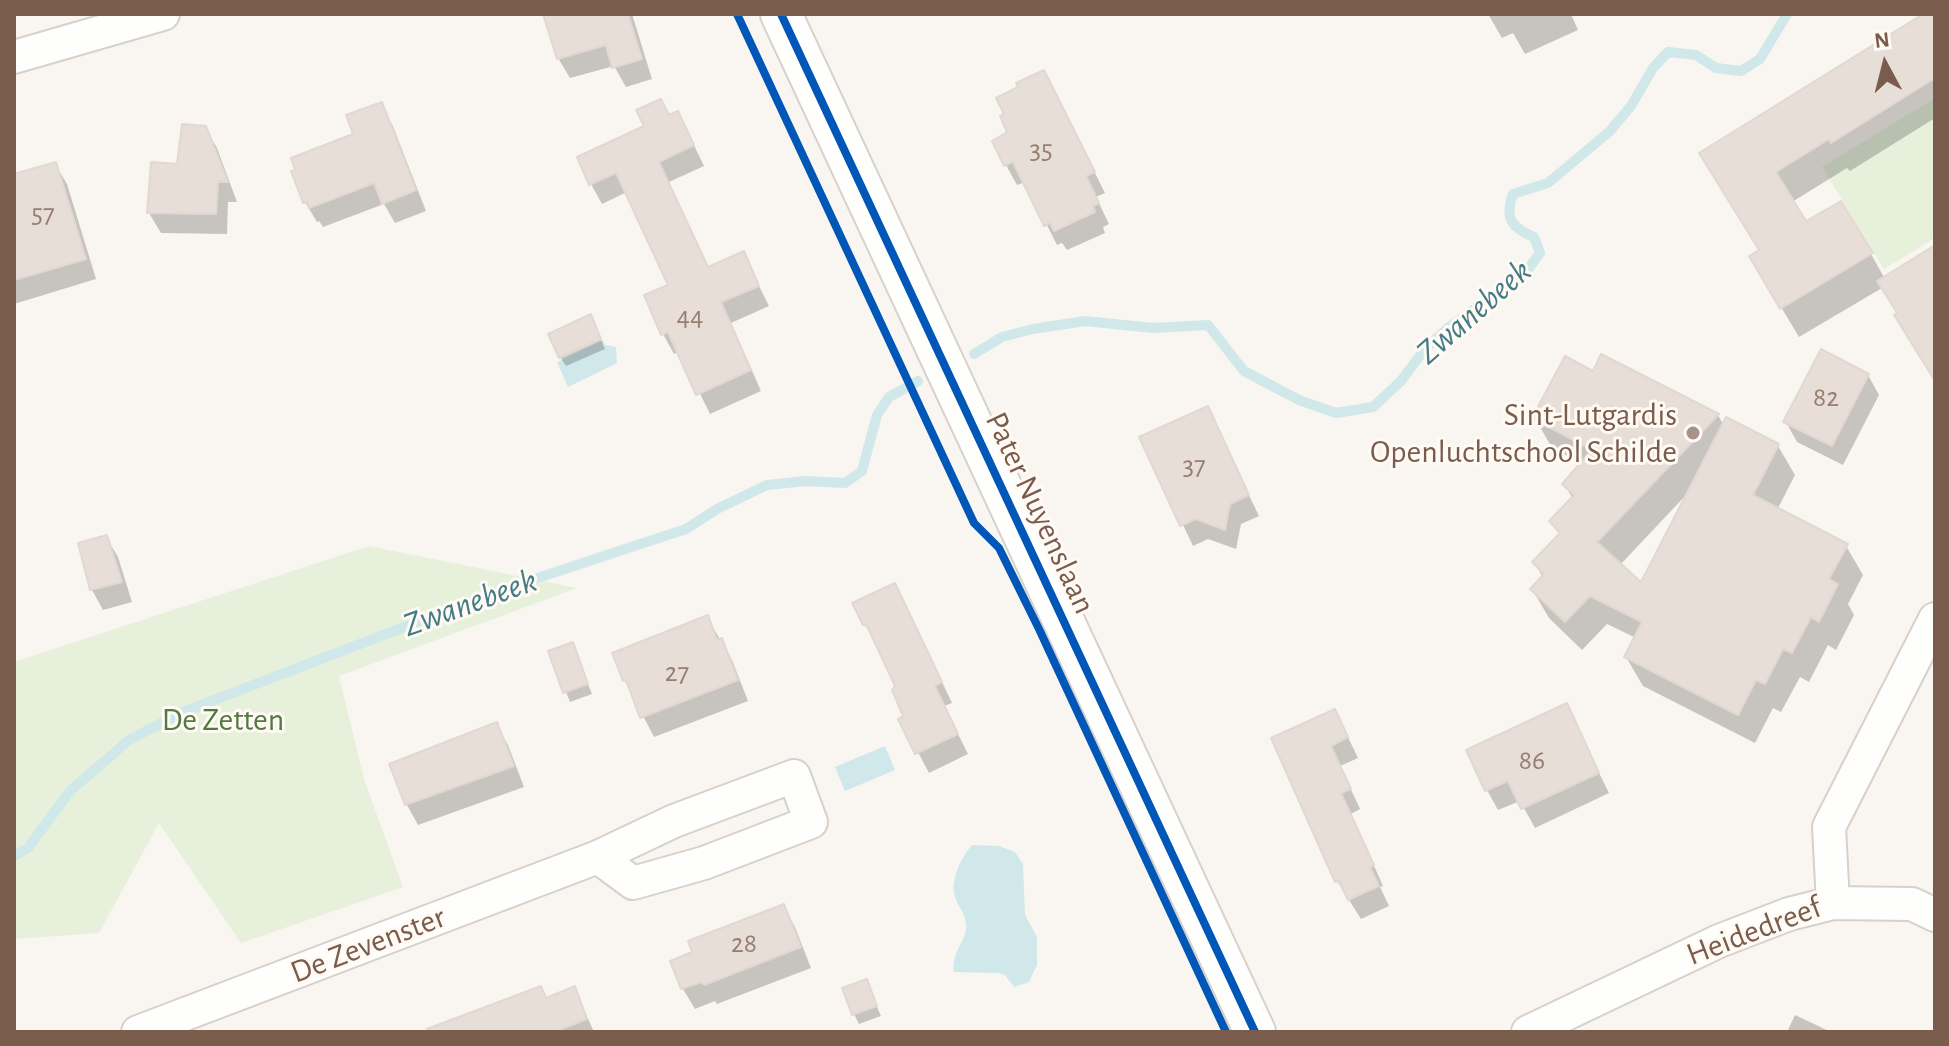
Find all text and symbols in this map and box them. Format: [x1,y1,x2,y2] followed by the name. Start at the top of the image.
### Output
[1845,24,1925,104] north arrow
[1873,28,1891,52] text: N
[1029,133,1053,167] house number: 35
[31,197,55,231] house number: 57
[1408,251,1540,373] water label: Zwanebeek
[677,300,703,334] house number: 44
[1813,381,1839,415] house number: 82
[1370,396,1677,471] place label: Sint-Lutgardis Openluchtschool Schilde
[977,406,1103,620] street label: Pater Nuyenslaan
[1684,424,1702,442] marker: Sint-Lutgardis Openluchtschool Schilde
[1182,449,1206,483] house number: 37
[398,560,542,646] water label: Zwanebeek
[665,656,689,690] house number: 27
[162,701,284,739] park label: De Zetten
[1519,744,1545,778] house number: 86
[1681,888,1827,974] street label: Heidedreef
[285,898,451,992] street label: De Zevenster
[731,927,757,961] house number: 28

